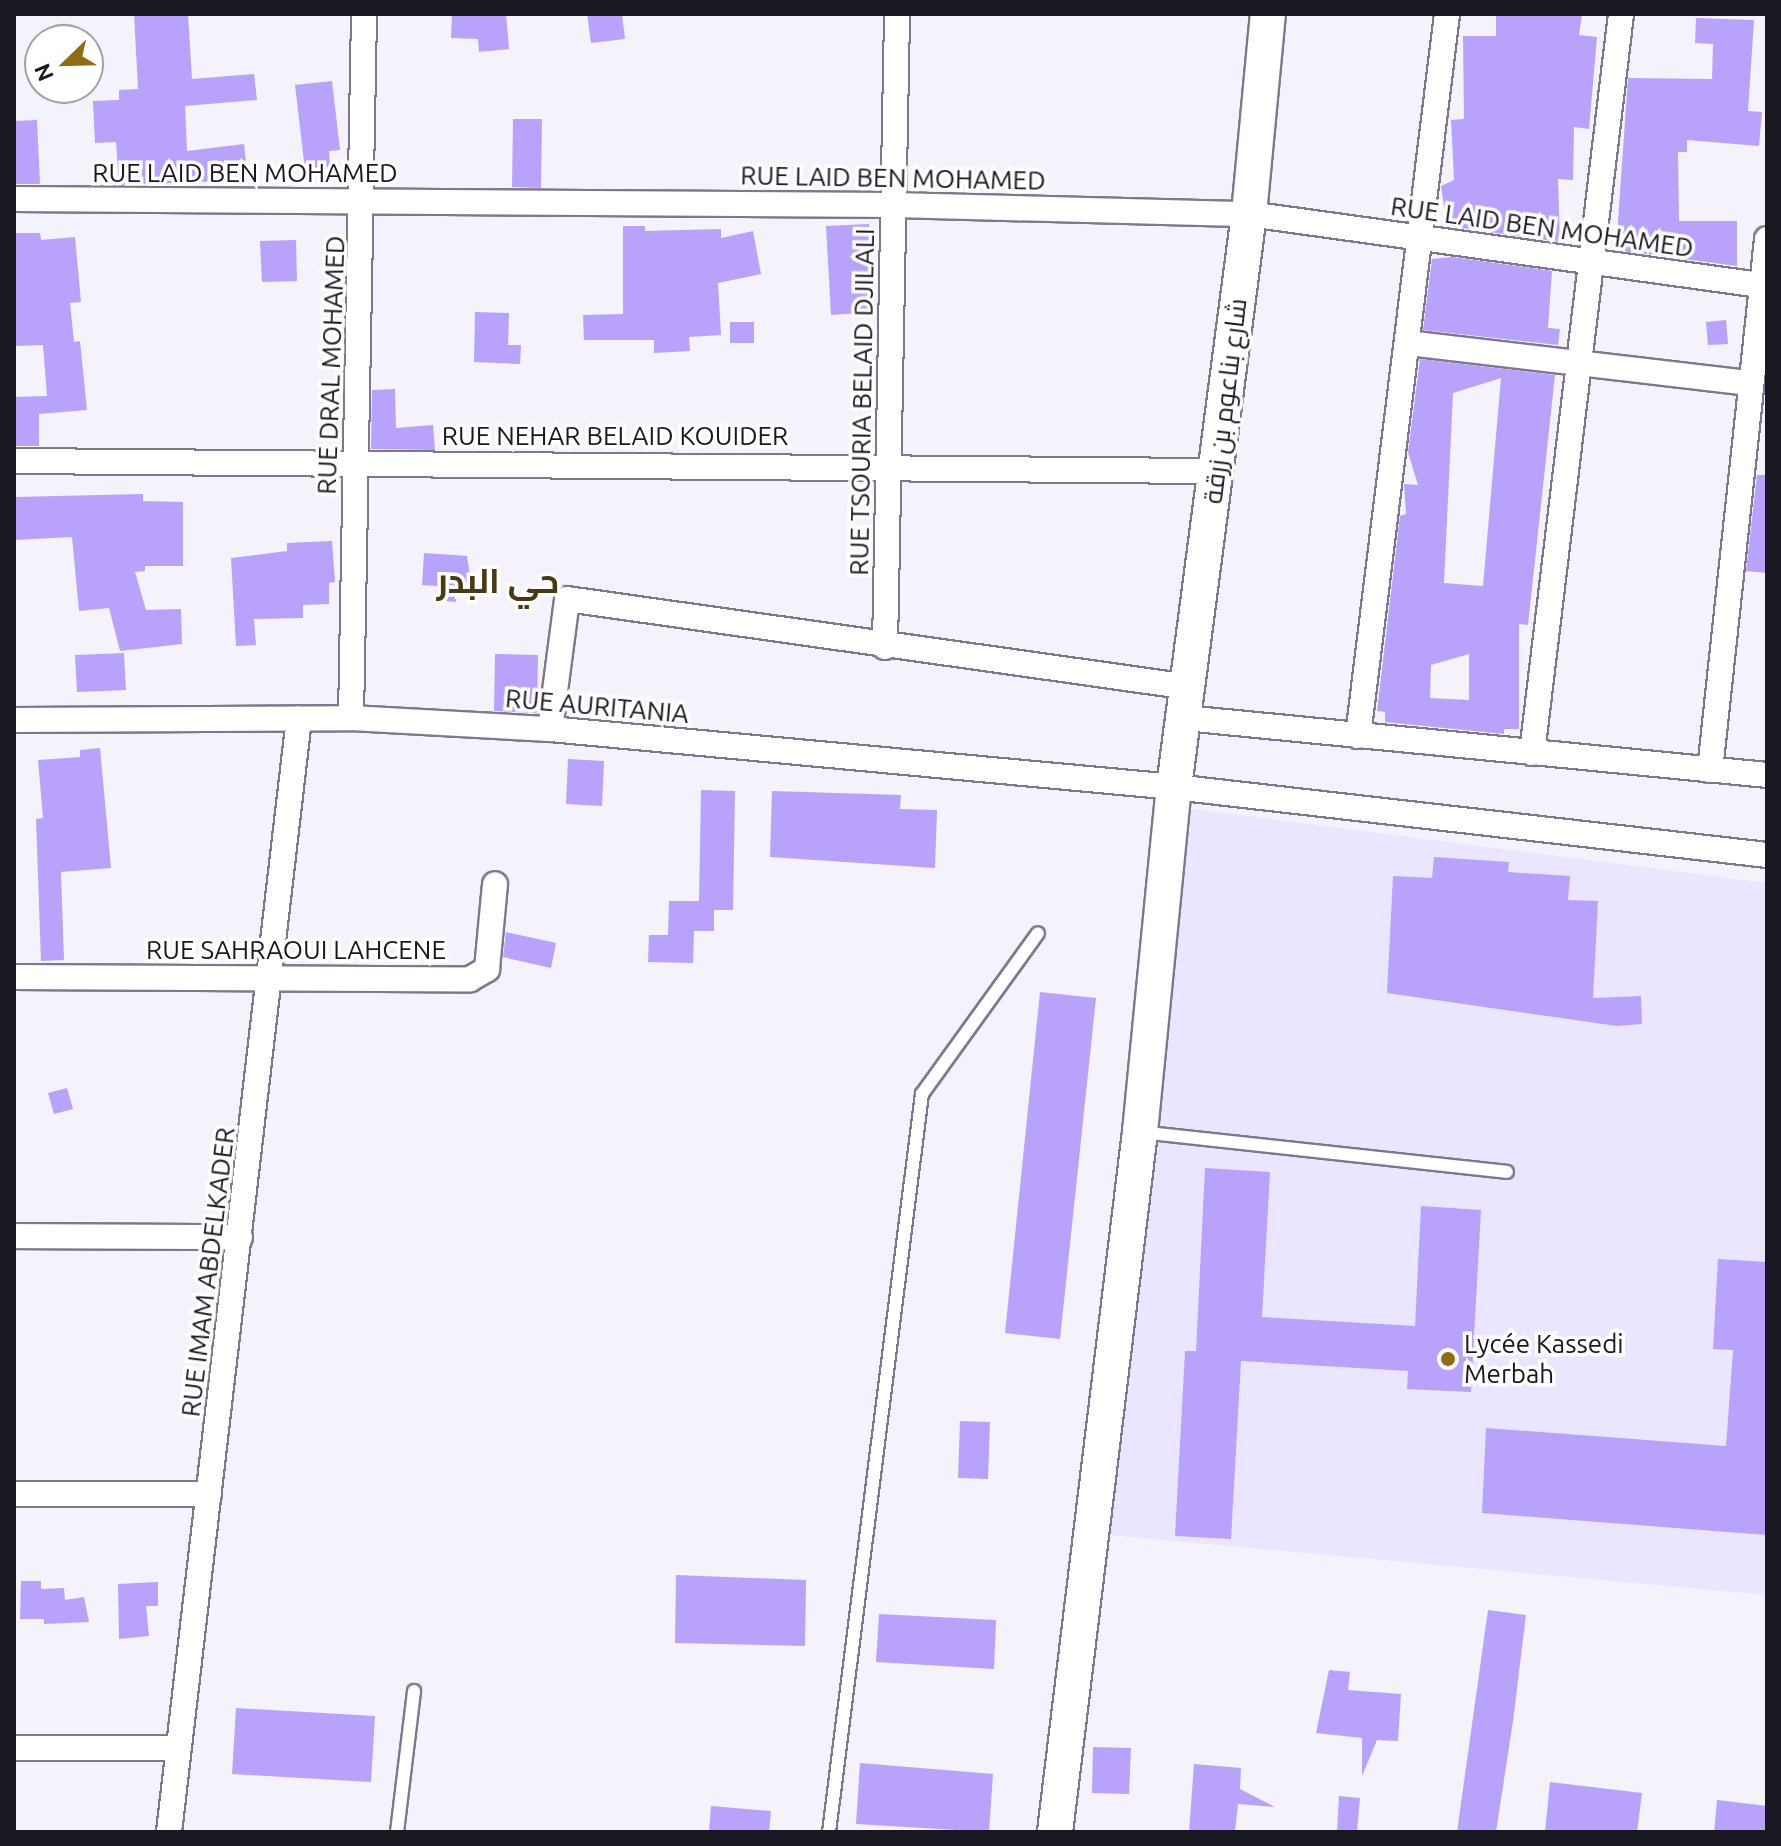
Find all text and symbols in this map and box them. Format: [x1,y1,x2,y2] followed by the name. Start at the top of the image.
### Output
[24,24,104,104] north arrow
[29,60,58,85] text: N
[92,157,398,189] street label: RUE LAID BEN MOHAMED
[740,160,1046,196] street label: RUE LAID BEN MOHAMED
[1389,190,1695,264] street label: RUE LAID BEN MOHAMED
[843,228,881,576] street label: RUE TSOURIA BELAID DJILALI
[311,235,351,495] street label: RUE DRAL MOHAMED
[1197,296,1253,506] street label: شارع بناعوم بن زرقة
[442,420,788,452] street label: RUE NEHAR BELAID KOUIDER
[437,561,559,601] district label: حي البدر
[504,682,690,730] street label: RUE AURITANIA
[146,934,446,966] street label: RUE SAHRAOUI LAHCENE
[175,1125,241,1419] street label: RUE IMAM ABDELKADER
[1464,1328,1624,1390] place label: Lycée Kassedi Merbah
[1439,1350,1457,1368] marker: Lycée Kassedi Merbah

